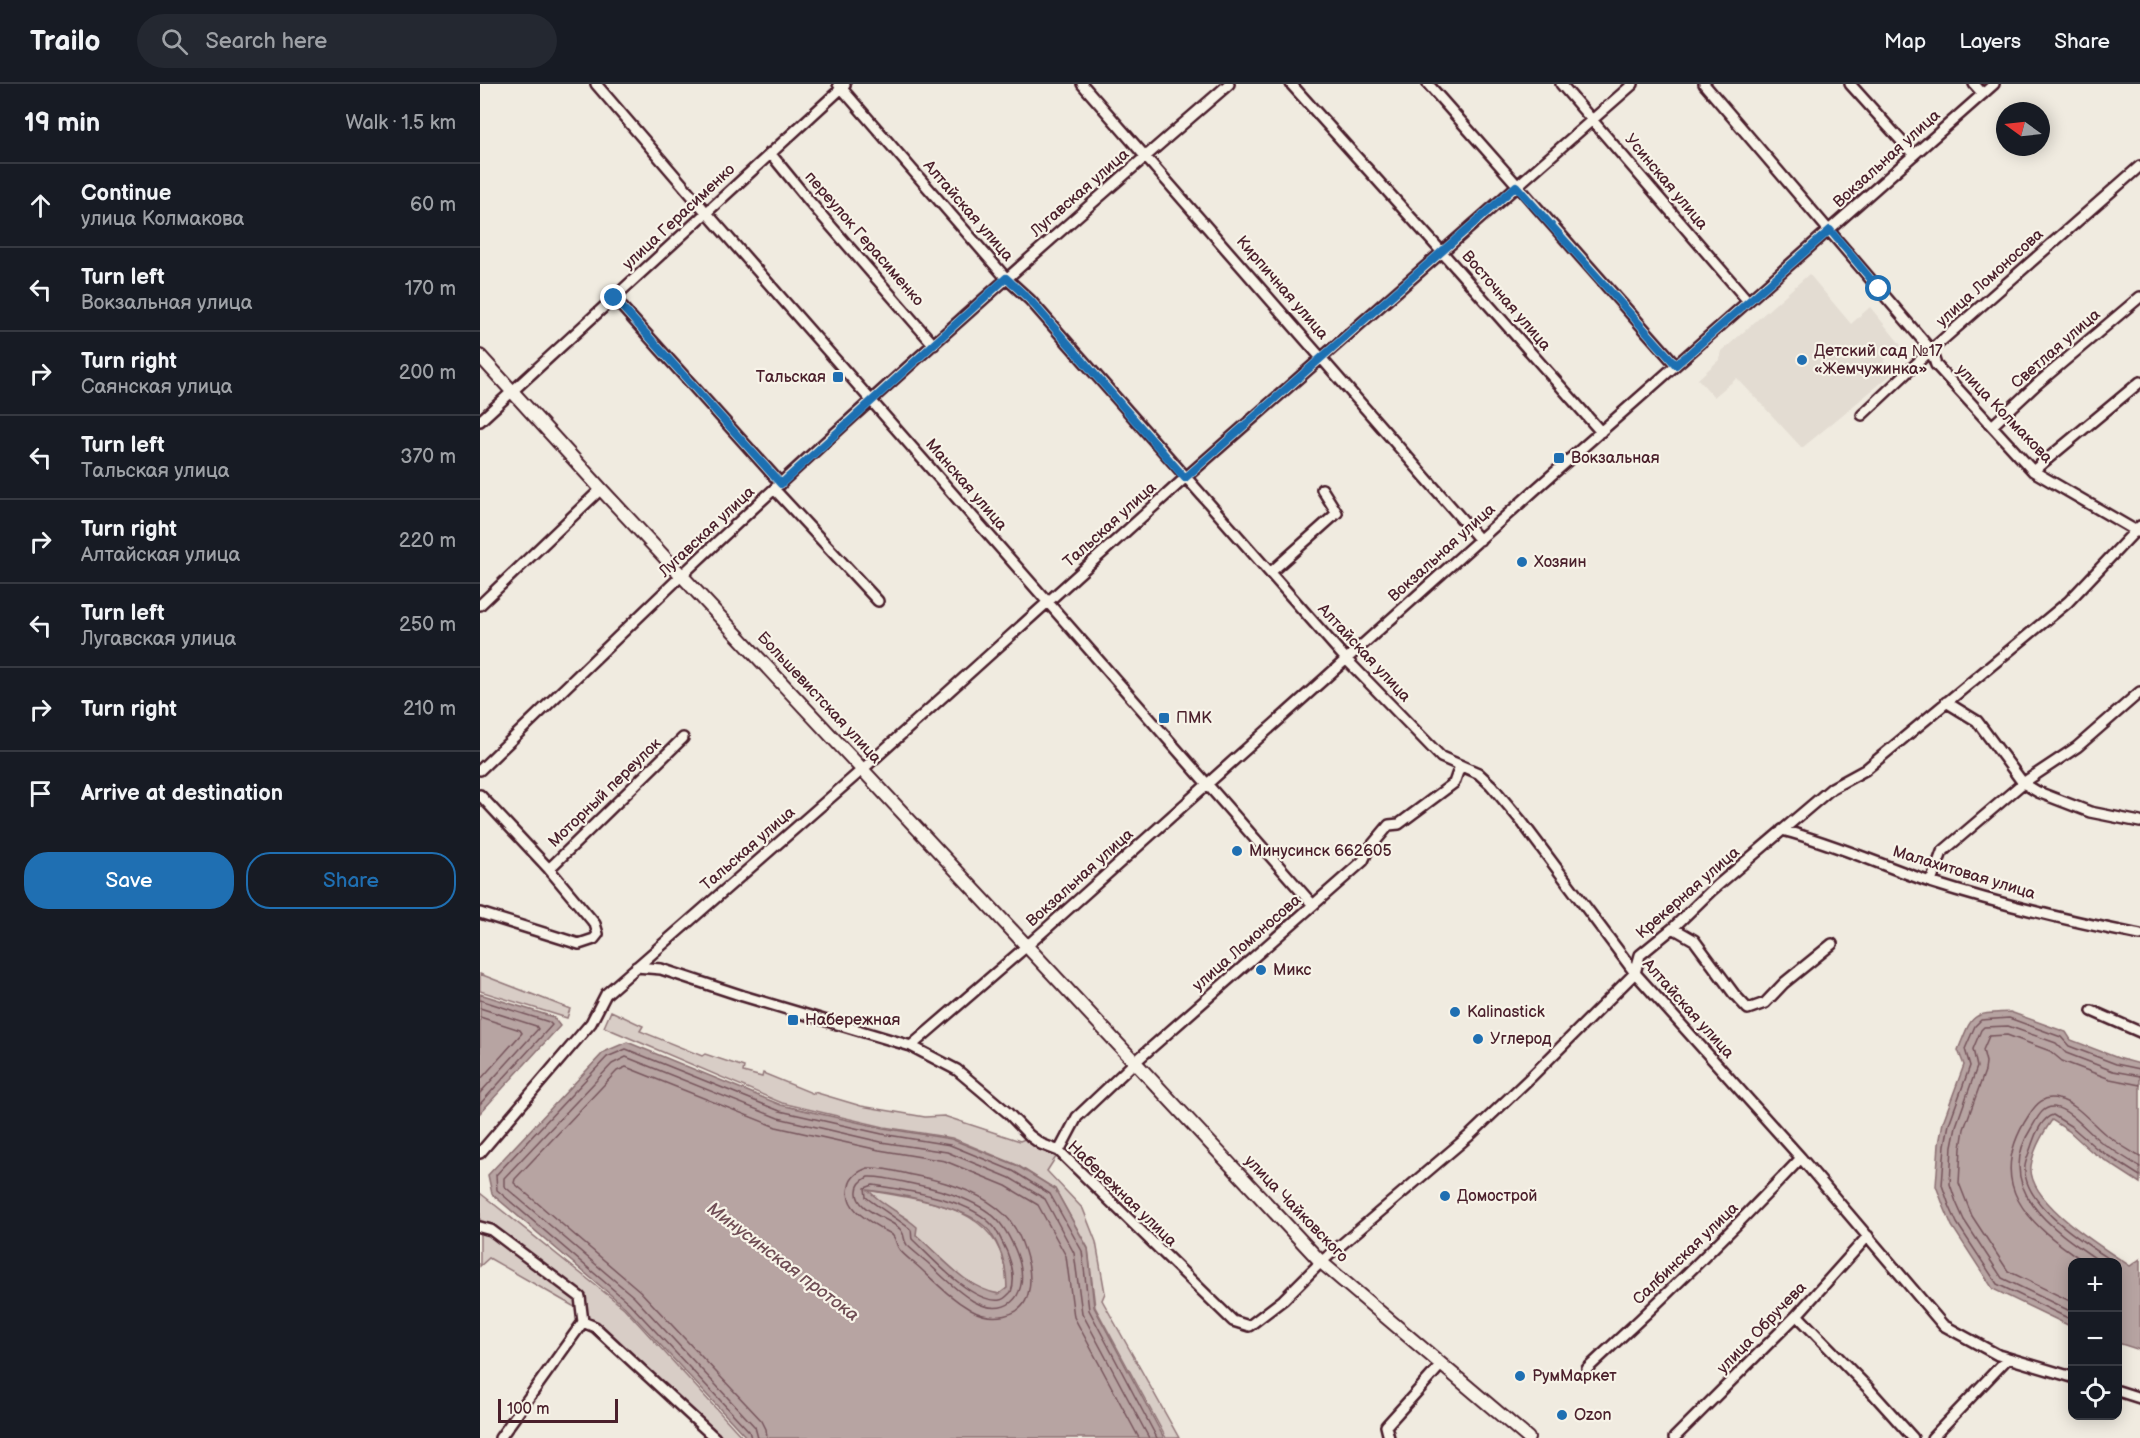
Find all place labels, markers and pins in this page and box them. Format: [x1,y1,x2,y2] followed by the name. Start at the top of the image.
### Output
[1814,342,1943,379] place label: Детский сад №17 «Жемчужинка»
[1795,353,1809,367] marker: Детский сад №17 «Жемчужинка»
[756,368,826,387] place label: Тальская
[831,370,845,384] marker: Тальская
[1571,449,1660,468] place label: Вокзальная
[1552,451,1566,465] marker: Вокзальная
[1534,553,1586,572] place label: Хозяин
[1515,555,1529,569] marker: Хозяин
[1176,709,1212,728] place label: ПМК
[1157,711,1171,725] marker: ПМК
[1249,842,1392,861] place label: Минусинск 662605
[1230,844,1244,858] marker: Минусинск 662605
[1273,961,1312,980] place label: Микс
[1254,963,1268,977] marker: Микс
[1467,1003,1545,1022] place label: Kalinastick
[1448,1005,1462,1019] marker: Kalinastick
[805,1011,901,1030] place label: Набережная
[786,1013,800,1027] marker: Набережная
[1490,1030,1552,1049] place label: Углерод
[1471,1032,1485,1046] marker: Углерод
[1457,1187,1537,1206] place label: Домострой
[1438,1189,1452,1203] marker: Домострой
[1532,1367,1617,1386] place label: РумМаркет
[1513,1369,1527,1383] marker: РумМаркет
[1574,1406,1612,1425] place label: Ozon
[1555,1408,1569,1422] marker: Ozon

